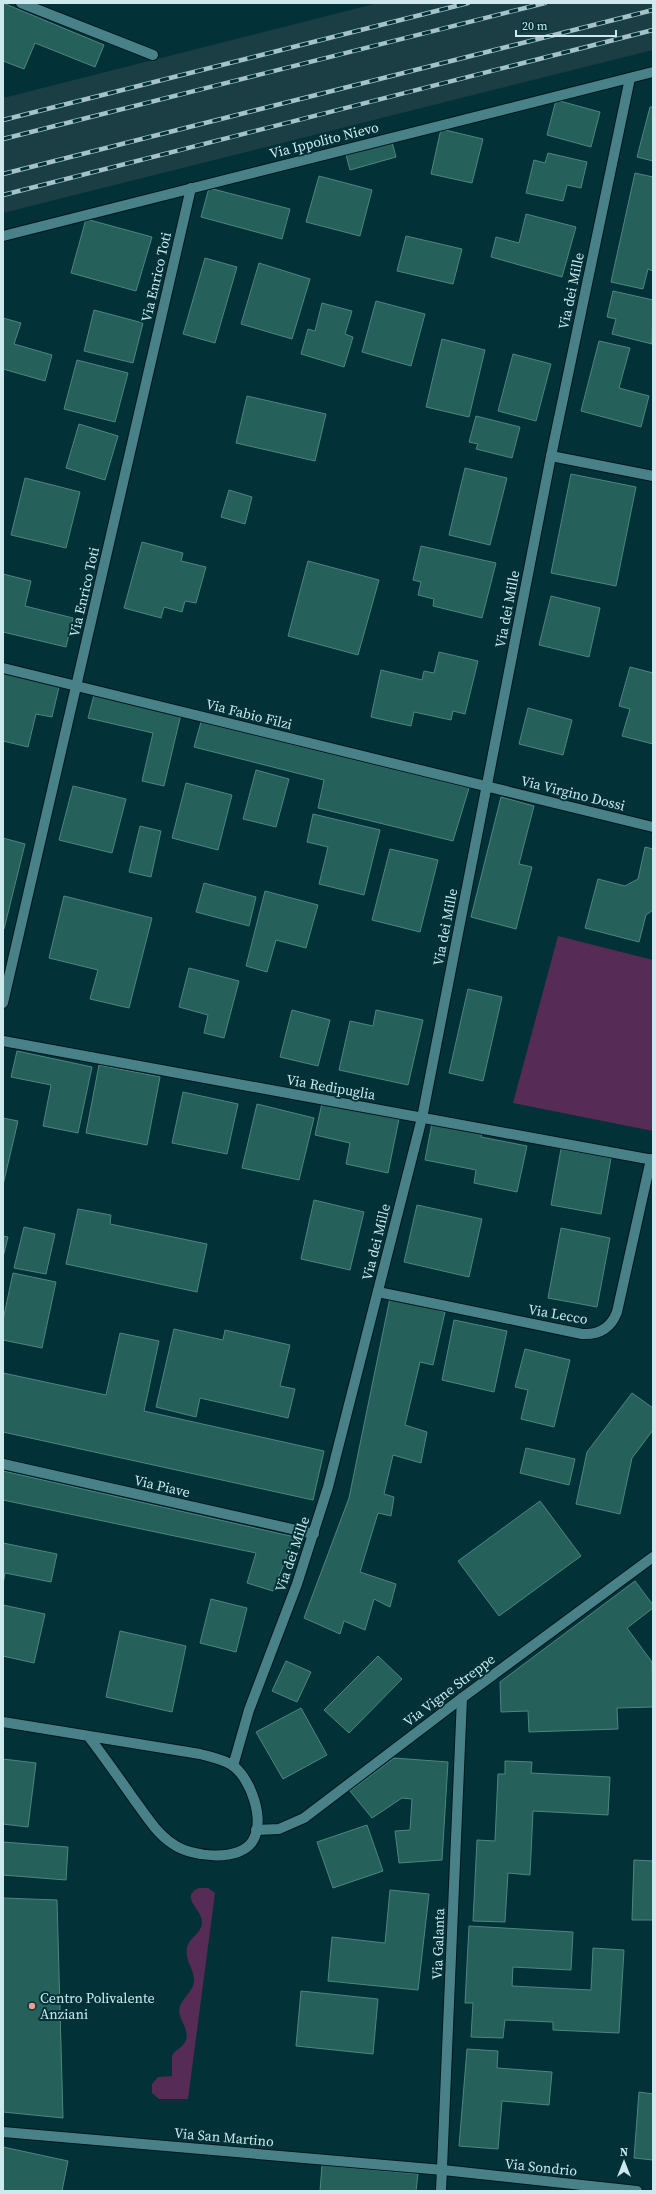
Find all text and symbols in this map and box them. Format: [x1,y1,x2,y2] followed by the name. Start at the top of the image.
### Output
[516,12,616,38] scale bar
[522,18,548,34] text: 20 m
[267,117,381,163] street label: Via Ippolito Nievo
[136,230,176,324] street label: Via Enrico Toti
[553,251,589,331] street label: Via dei Mille
[64,545,104,639] street label: Via Enrico Toti
[490,569,524,649] street label: Via dei Mille
[204,694,294,734] street label: Via Fabio Filzi
[519,770,627,816] street label: Via Virgino Dossi
[428,887,462,967] street label: Via dei Mille
[285,1069,378,1105] street label: Via Redipuglia
[357,1202,395,1282] street label: Via dei Mille
[527,1299,590,1329] street label: Via Lecco
[132,1470,192,1502] street label: Via Piave
[270,1514,314,1594] street label: Via dei Mille
[399,1649,499,1731] street label: Via Vigne Streppe
[427,1907,449,1980] street label: Via Galanta
[40,1988,155,2024] place label: Centro Polivalente Anziani
[27,2001,37,2011] marker: Centro Polivalente Anziani
[173,2123,275,2151] street label: Via San Martino
[604,2142,644,2182] north arrow
[620,2145,628,2160] text: N
[504,2153,578,2181] street label: Via Sondrio

